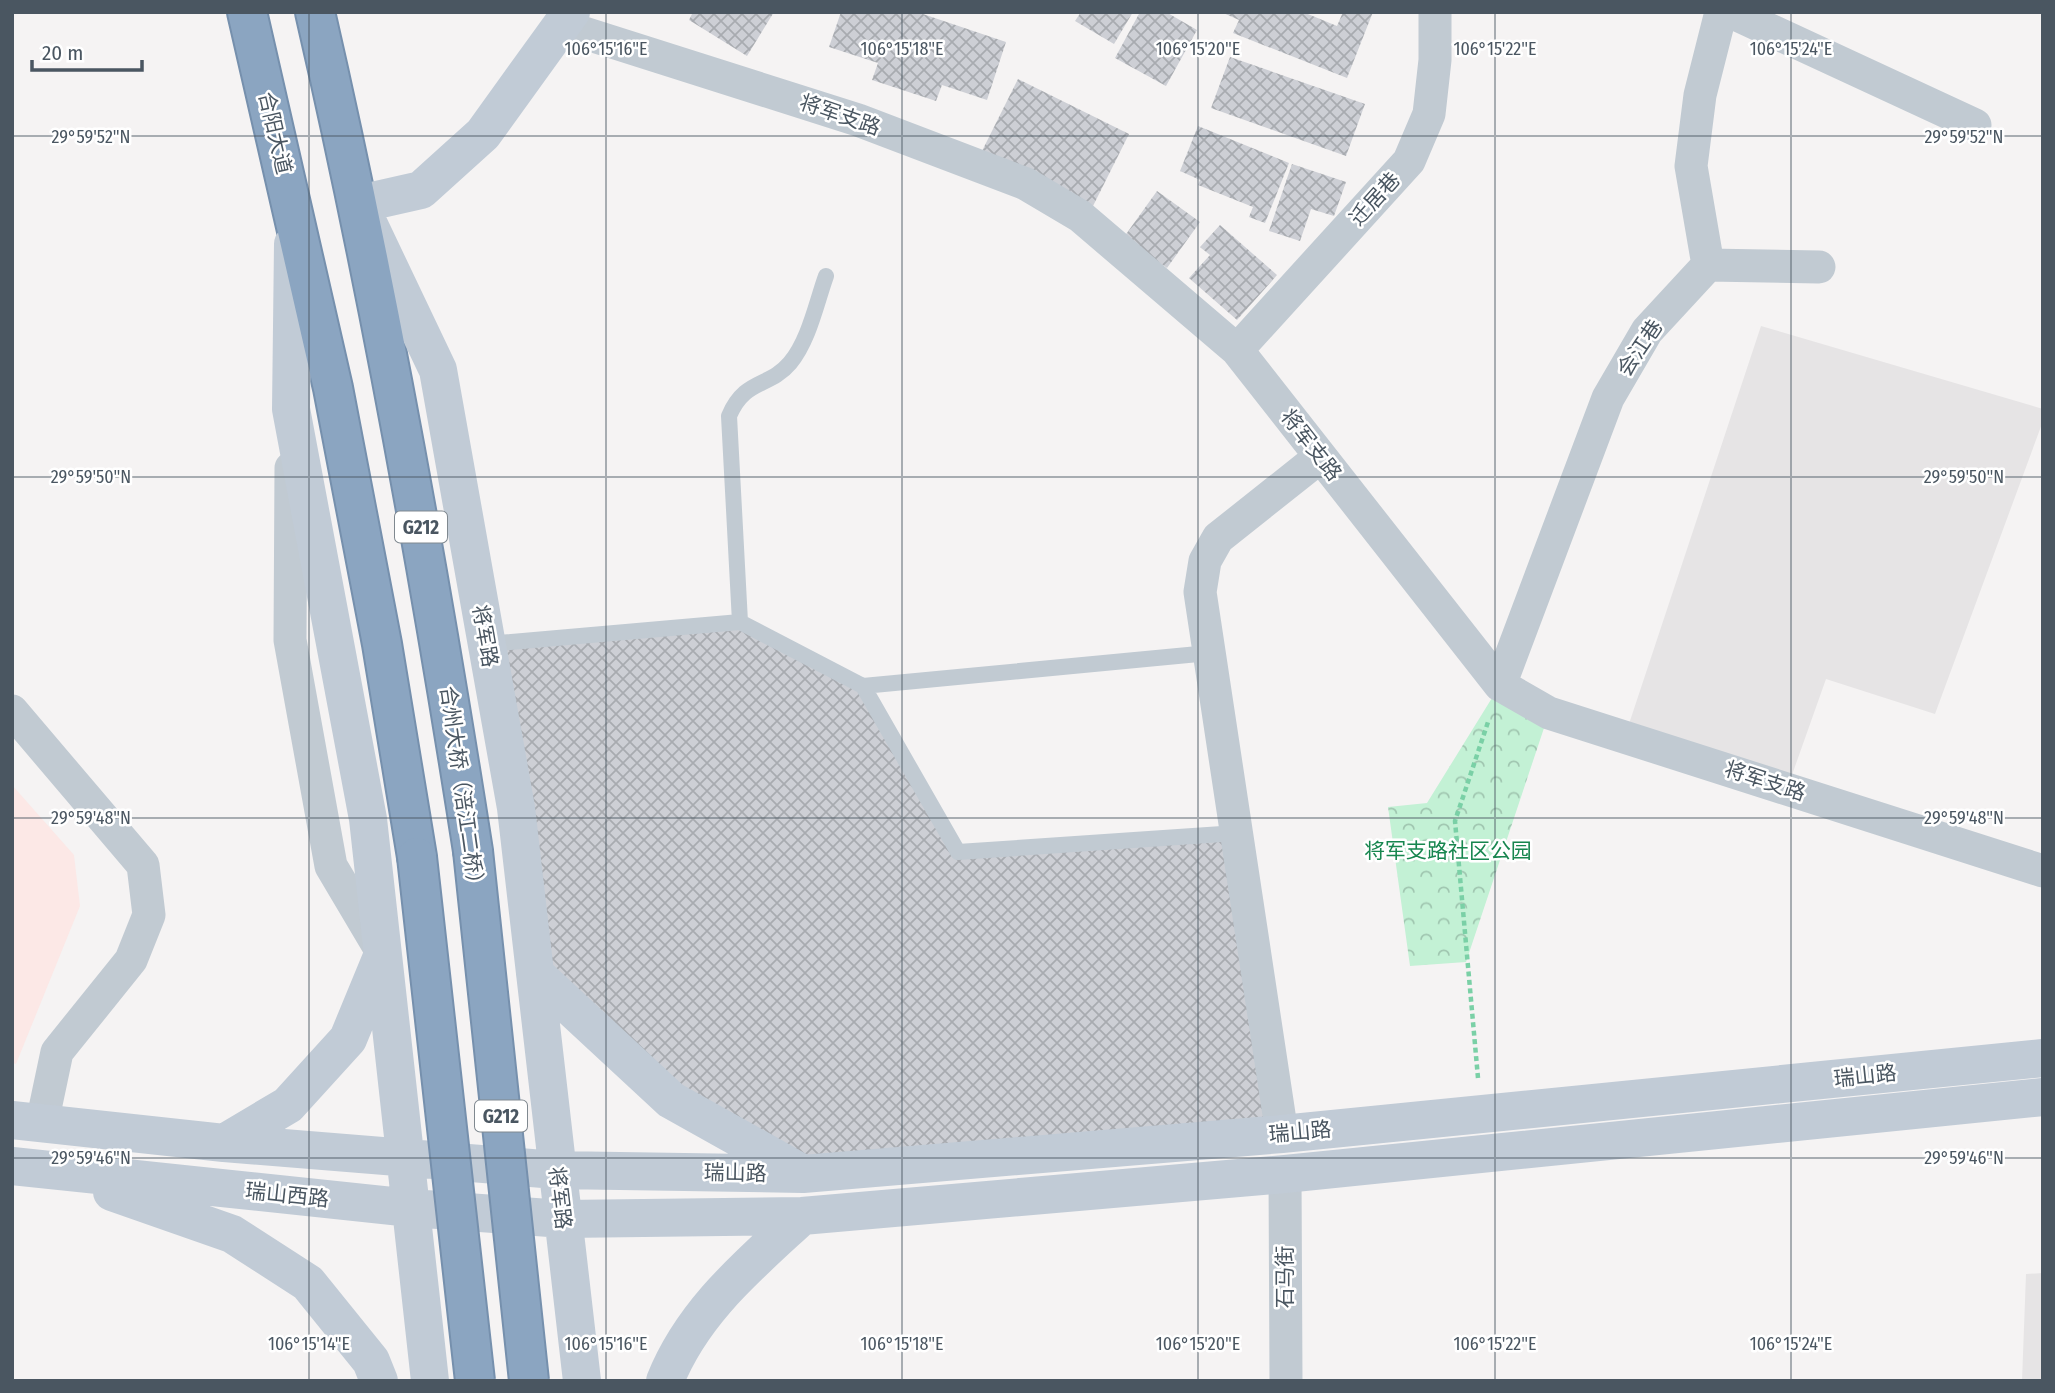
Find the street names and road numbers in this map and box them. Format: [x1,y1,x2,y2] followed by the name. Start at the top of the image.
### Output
[253,89,297,177] street label: 合阳大道
[796,89,884,141] street label: 将军支路
[1344,167,1406,231] street label: 迁居巷
[1612,315,1668,381] street label: 会江巷
[1275,404,1347,486] street label: 将军支路
[395,512,447,542] road number: G212
[467,603,503,669] street label: 将军路
[435,684,489,896] street label: 合州大桥（涪江二桥）
[1721,756,1809,806] street label: 将军支路
[1832,1060,1898,1092] street label: 瑞山路
[475,1100,527,1132] road number: G212
[1267,1116,1333,1148] street label: 瑞山路
[703,1159,767,1187] street label: 瑞山路
[543,1165,577,1231] street label: 将军路
[244,1178,330,1212] street label: 瑞山西路
[1272,1246,1298,1309] street label: 石马街

